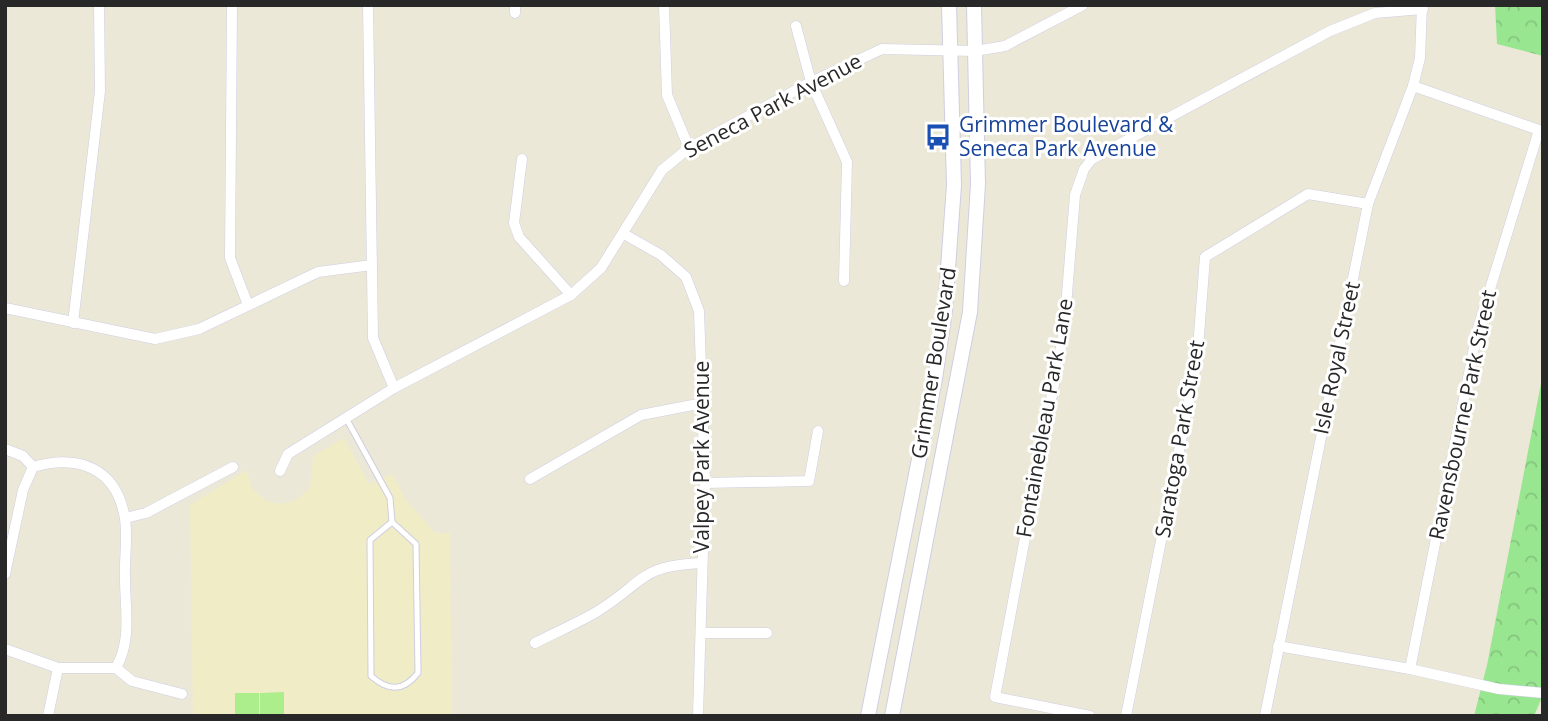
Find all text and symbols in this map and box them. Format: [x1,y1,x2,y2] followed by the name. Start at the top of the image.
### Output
[679,46,866,164] street label: Seneca Park Avenue
[959,110,1174,162] place label: Grimmer Boulevard & Seneca Park Avenue
[923,122,953,152] bus stop icon: Grimmer Boulevard & Seneca Park Avenue
[904,265,962,461] street label: Grimmer Boulevard
[1306,279,1366,437] street label: Isle Royal Street
[1422,287,1502,542] street label: Ravensbourne Park Street
[1009,296,1079,539] street label: Fontainebleau Park Lane
[1148,338,1210,540] street label: Saratoga Park Street
[687,361,715,553] street label: Valpey Park Avenue

